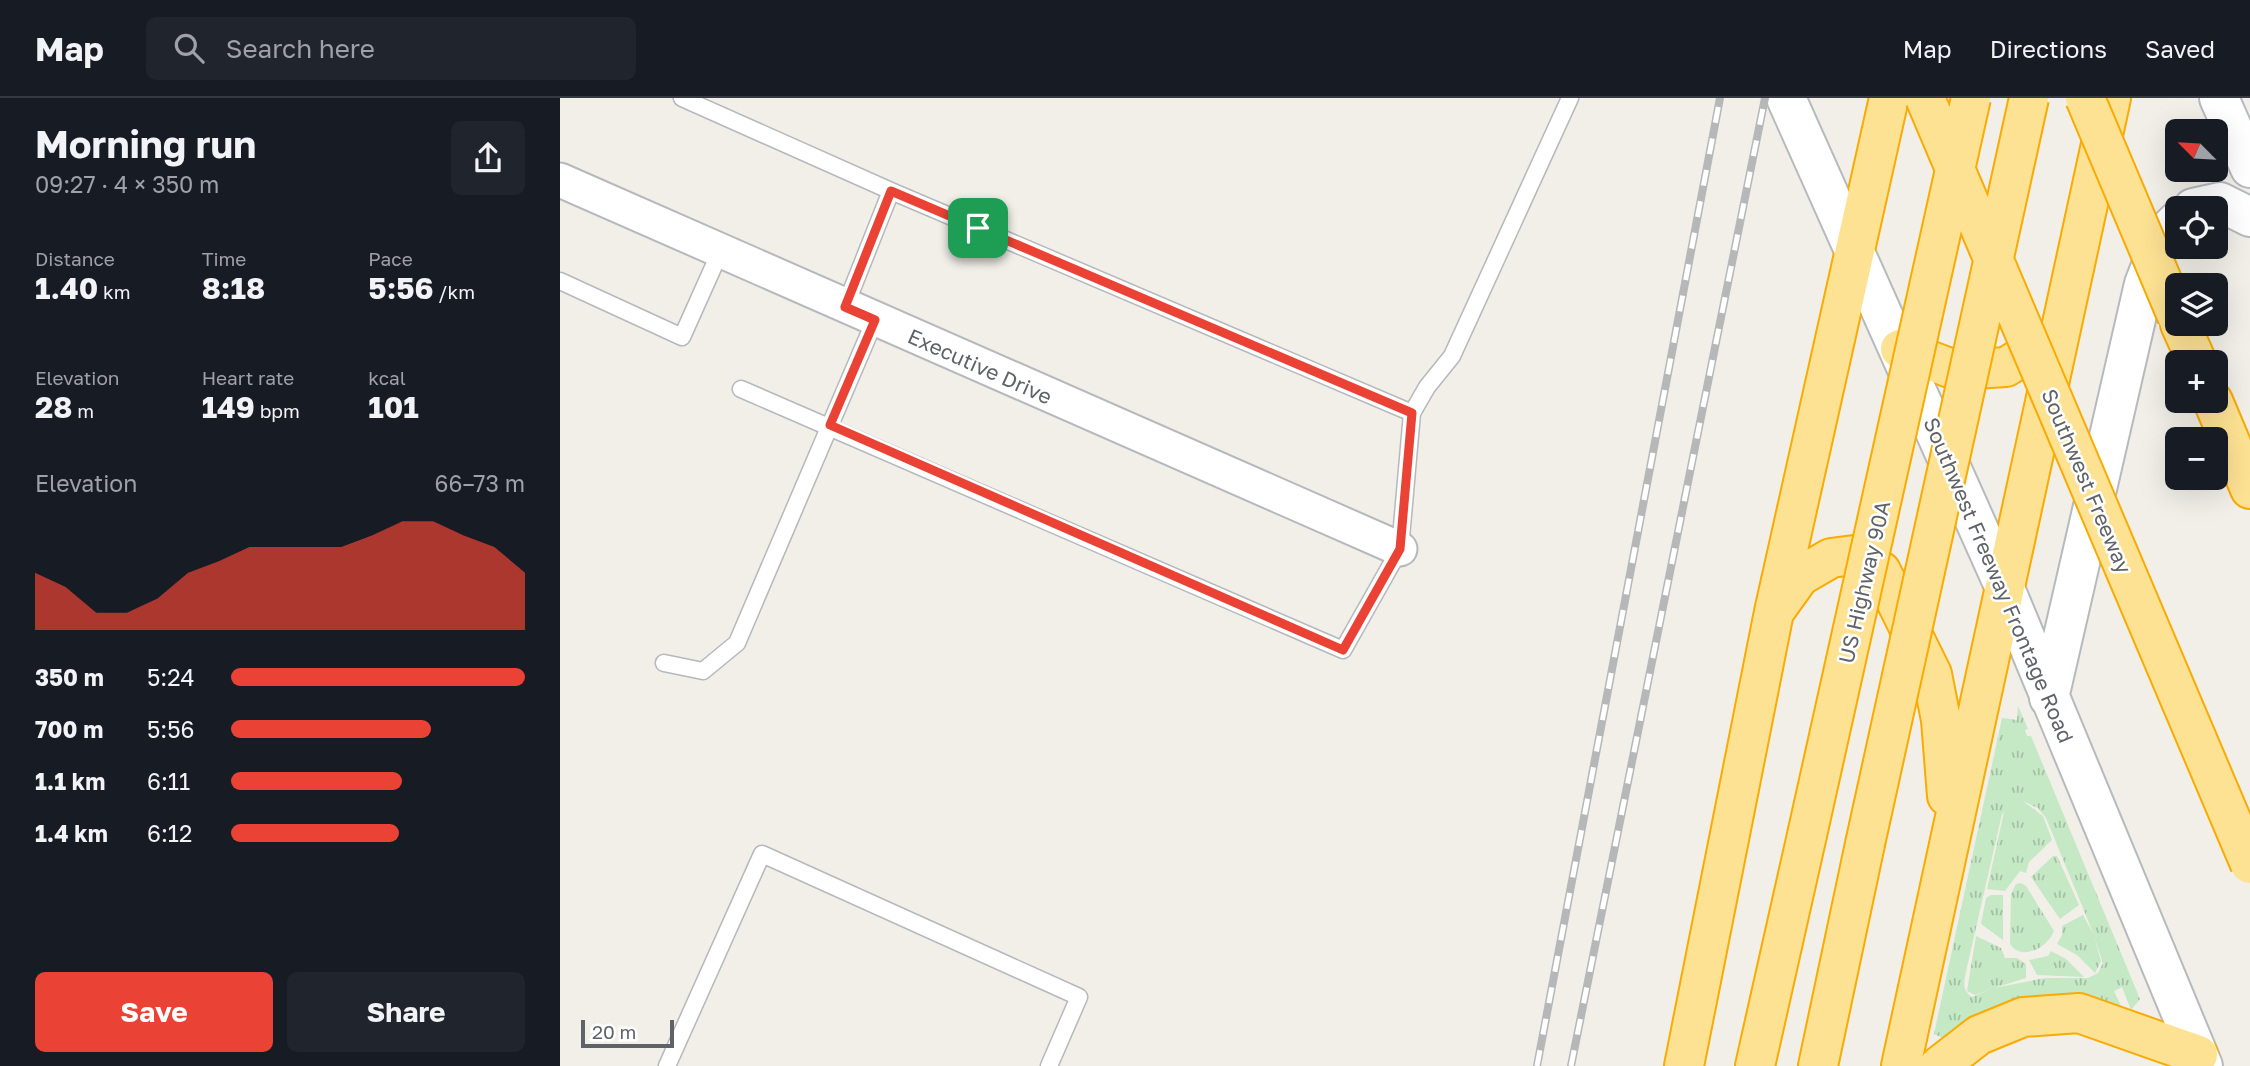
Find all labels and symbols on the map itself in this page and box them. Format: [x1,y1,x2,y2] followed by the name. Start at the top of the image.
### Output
[2165,119,2228,182] north arrow
[948,198,1008,258] pin
[904,323,1056,409] street label: Executive Drive
[2036,385,2138,577] street label: Southwest Freeway
[1918,413,2080,747] street label: Southwest Freeway Frontage Road
[1833,498,1895,666] street label: US Highway 90A
[581,1017,674,1049] scale bar

